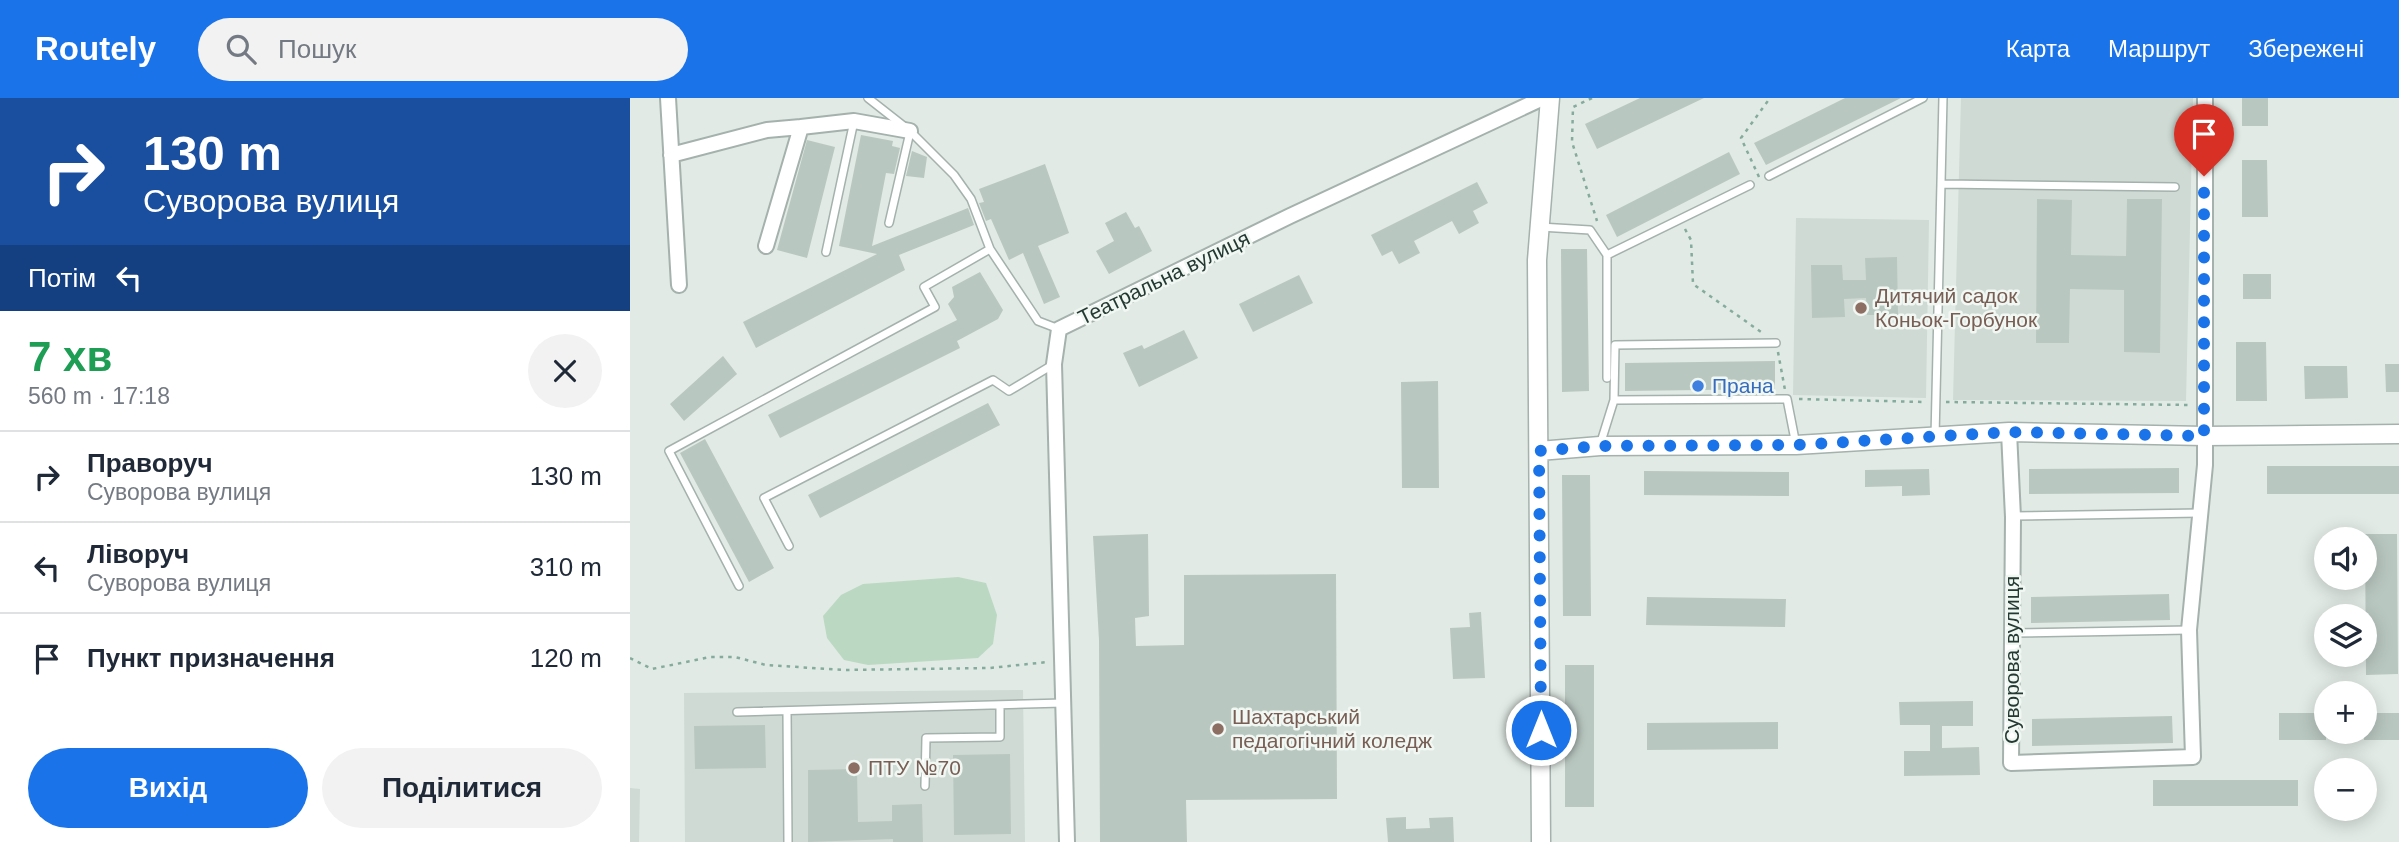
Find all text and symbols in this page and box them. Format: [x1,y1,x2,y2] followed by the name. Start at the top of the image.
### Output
[198,18,688,81] search box
[35,30,156,67] text: Routely
[222,30,260,68] icon: search
[278,34,356,64] text: Пошук
[2006,35,2070,62] text: Карта
[2108,35,2210,62] text: Маршрут
[2248,35,2364,62] text: Збережені
[2174,104,2234,176] pin
[2185,115,2223,153] icon: arrive
[28,126,119,217] icon: right
[143,126,282,180] text: 130 m
[143,183,399,219] text: Суворова вулиця
[1074,226,1253,329] street label: Театральна вулиця
[110,259,148,297] icon: left
[28,263,96,293] text: Потім
[1875,284,2038,331] place label: Дитячий садок Коньок-Горбунок
[1853,300,1869,316] marker: Дитячий садок Коньок-Горбунок
[28,333,112,380] text: 7 хв
[528,334,602,408] button: close
[1712,374,1774,397] place label: Прана
[1690,378,1706,394] marker: Прана
[28,383,170,409] text: 560 m · 17:18
[87,448,213,478] text: Праворуч
[28,458,66,496] icon: right
[530,461,602,491] text: 130 m
[87,479,271,505] text: Суворова вулиця
[2314,527,2377,821] map controls
[2314,527,2377,590] button: sound
[87,539,189,569] text: Ліворуч
[28,549,66,587] icon: left
[530,552,602,582] text: 310 m
[87,570,271,596] text: Суворова вулиця
[2000,576,2023,744] street label: Суворова вулиця
[2314,604,2377,667] button: layers
[28,640,66,678] icon: arrive
[87,643,335,673] text: Пункт призначення
[530,643,602,673] text: 120 m
[2314,681,2377,744] button: +
[1504,693,1578,767] position arrow
[1232,705,1432,752] place label: Шахтарський педагогічний коледж
[1210,721,1226,737] marker: Шахтарський педагогічний коледж
[28,748,308,828] button: Вихід
[322,748,602,828] button: Поділитися
[868,756,961,779] place label: ПТУ №70
[2314,758,2377,821] button: −
[846,760,862,776] marker: ПТУ №70

